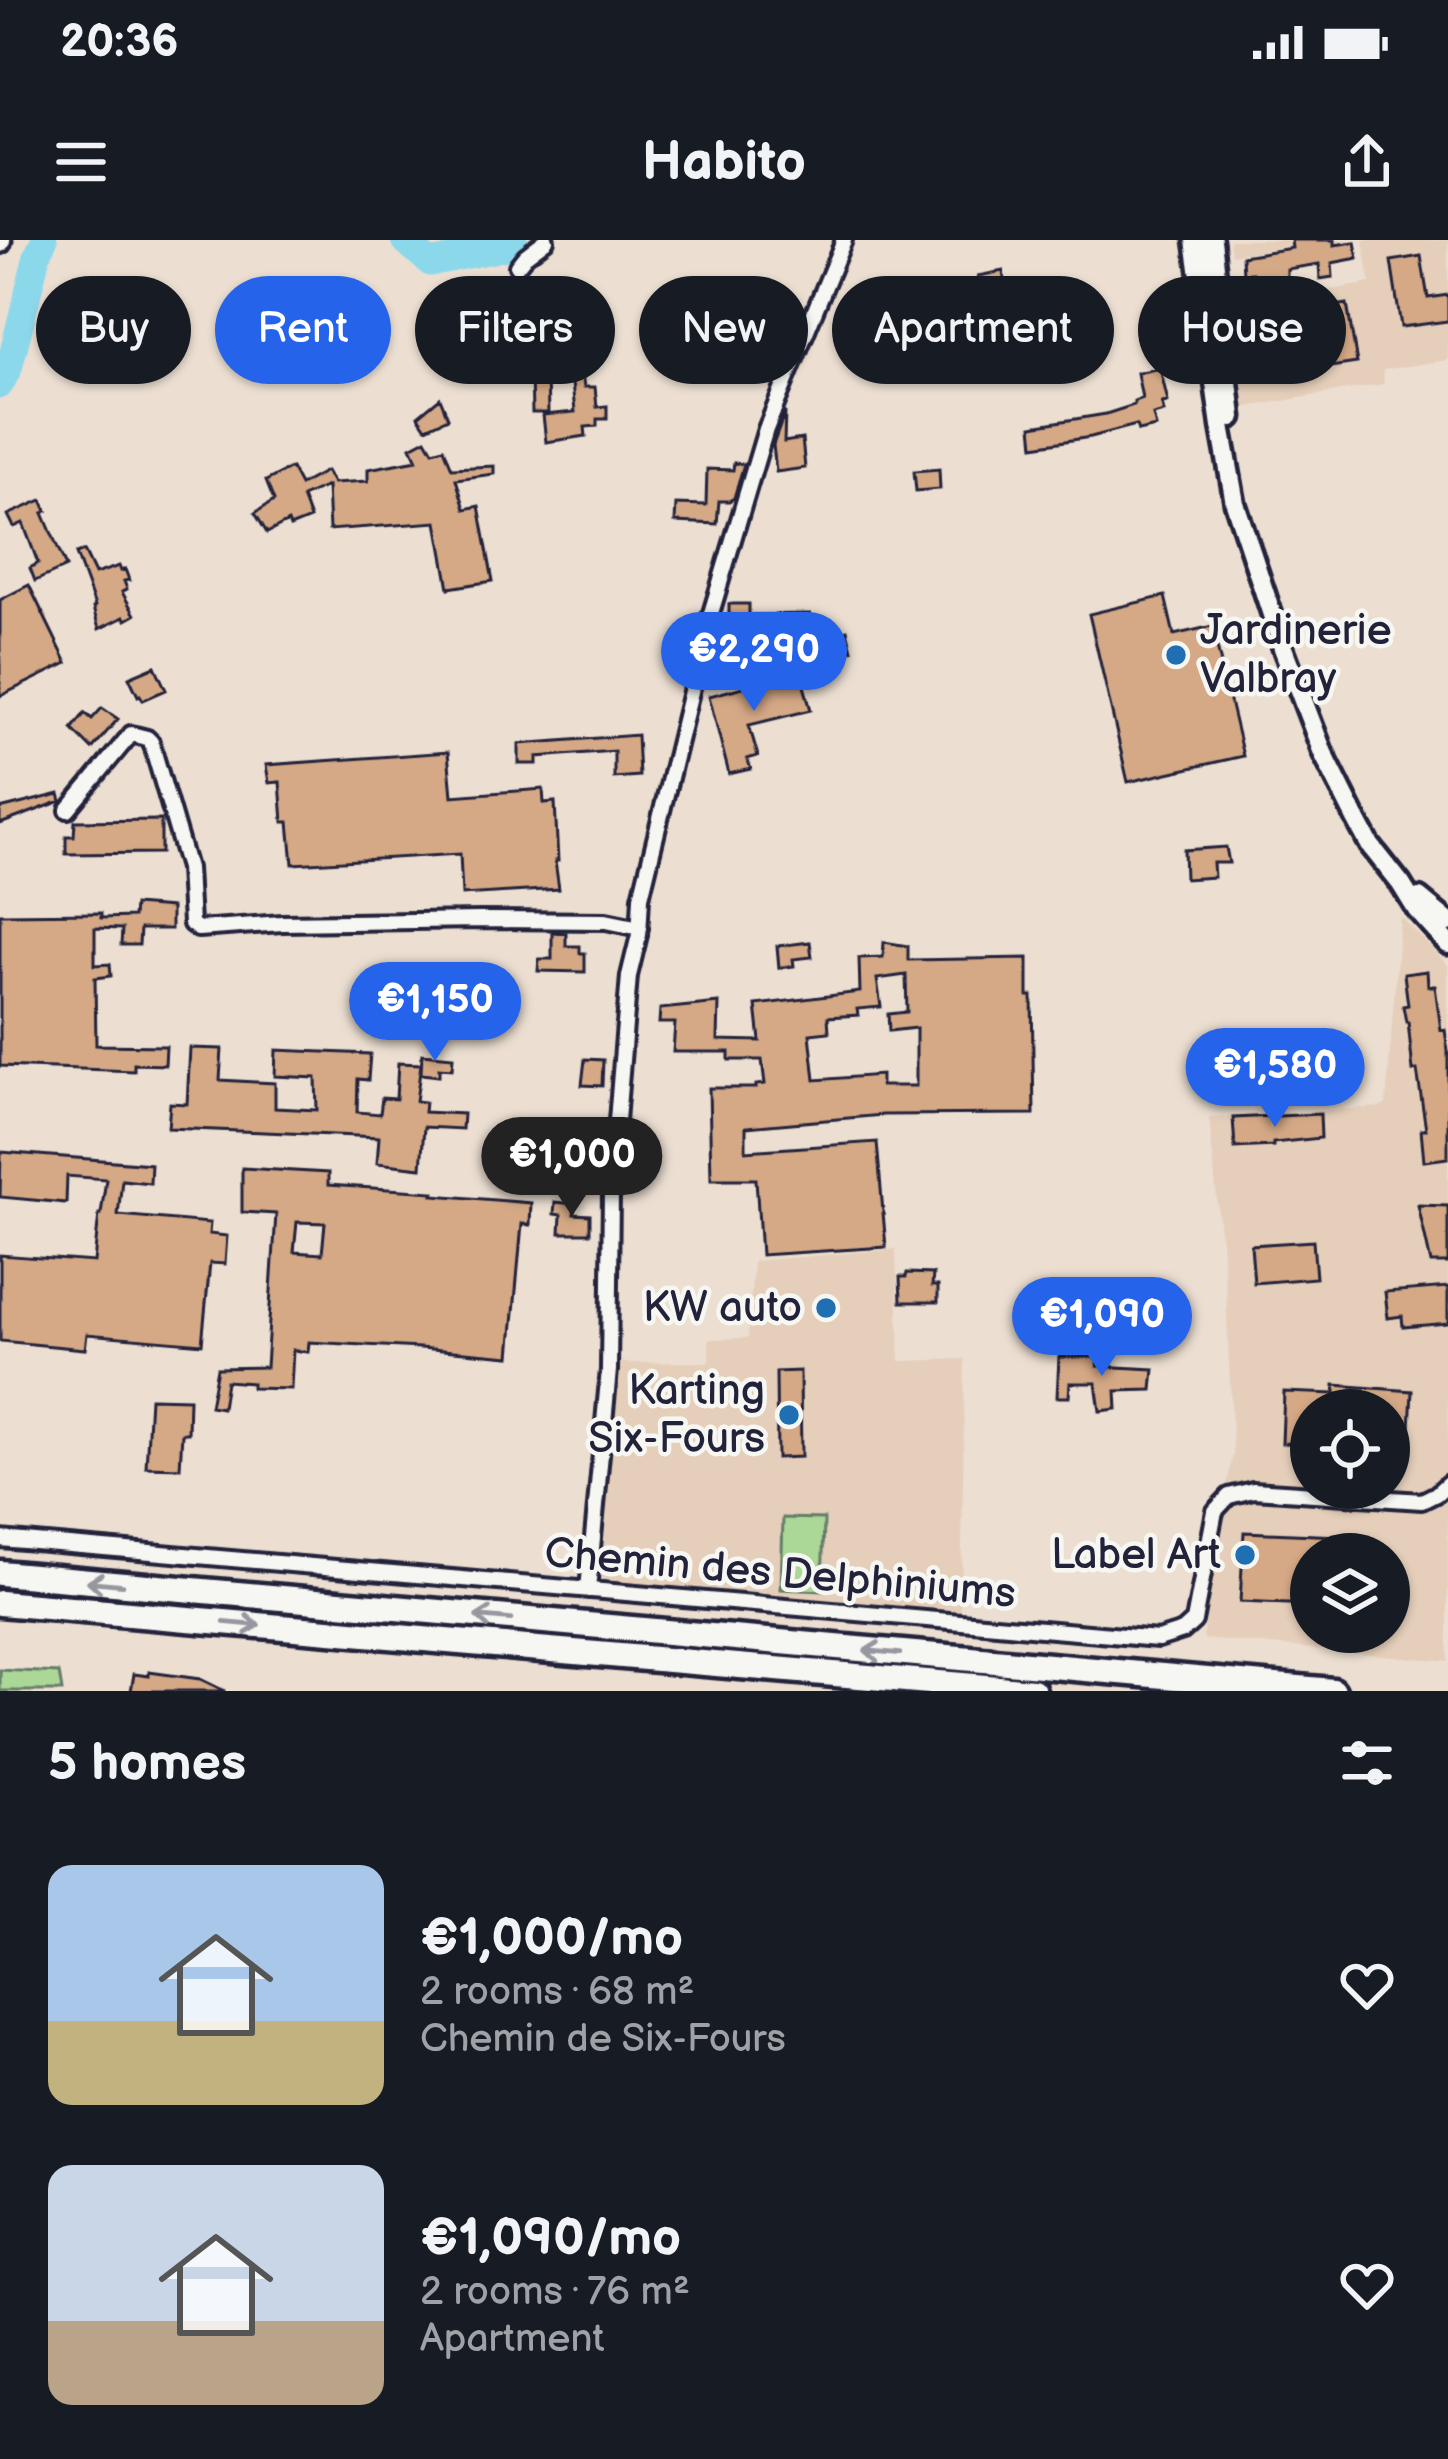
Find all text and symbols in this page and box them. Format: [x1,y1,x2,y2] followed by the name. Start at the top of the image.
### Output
[60,15,179,70] text: 20:36
[48,129,114,195] icon: menu
[1334,129,1400,195] icon: share
[642,130,806,195] text: Habito
[36,276,191,384] chip: Buy
[215,276,391,384] chip: Rent
[415,276,615,384] chip: Filters
[639,276,808,384] chip: New
[832,276,1114,384] chip: Apartment
[1138,276,1346,384] chip: House
[1200,606,1392,705] place label: Jardinerie Valbray
[656,612,852,714] pin: €2,290
[688,627,820,674] text: €2,290
[1163,642,1189,668] marker: Jardinerie Valbray
[337,962,533,1064] pin: €1,150
[376,977,494,1024] text: €1,150
[1177,1028,1373,1130] pin: €1,580
[1213,1043,1337,1090] text: €1,580
[474,1117,670,1219] pin: €1,000
[508,1132,636,1179] text: €1,000
[1004,1277,1200,1379] pin: €1,090
[643,1283,802,1334] place label: KW auto
[1039,1292,1165,1339] text: €1,090
[813,1295,839,1321] marker: KW auto
[588,1366,765,1465] place label: Karting Six-Fours
[1290,1389,1410,1653] map controls
[1290,1389,1410,1509] button: locate
[776,1402,802,1428] marker: Karting Six-Fours
[542,1528,1018,1620] street label: Chemin des Delphiniums
[1051,1530,1221,1581] place label: Label Art
[1290,1533,1410,1653] button: layers
[1232,1542,1258,1568] marker: Label Art
[86,1571,125,1594] one-way arrow
[474,1606,513,1629] one-way arrow
[222,1613,261,1636] one-way arrow
[863,1640,902,1663] one-way arrow
[1334,1730,1400,1796] icon: filters
[48,1733,246,1794] text: 5 homes
[420,1908,683,1969] text: €1,000/mo
[144,1913,288,2057] icon: home
[1334,1952,1400,2018] icon: heart
[420,1969,694,2016] text: 2 rooms · 68 m²
[420,2016,786,2063] text: Chemin de Six-Fours
[420,2208,681,2269] text: €1,090/mo
[144,2213,288,2357] icon: home
[1334,2252,1400,2318] icon: heart
[420,2269,690,2316] text: 2 rooms · 76 m²
[420,2316,604,2363] text: Apartment

